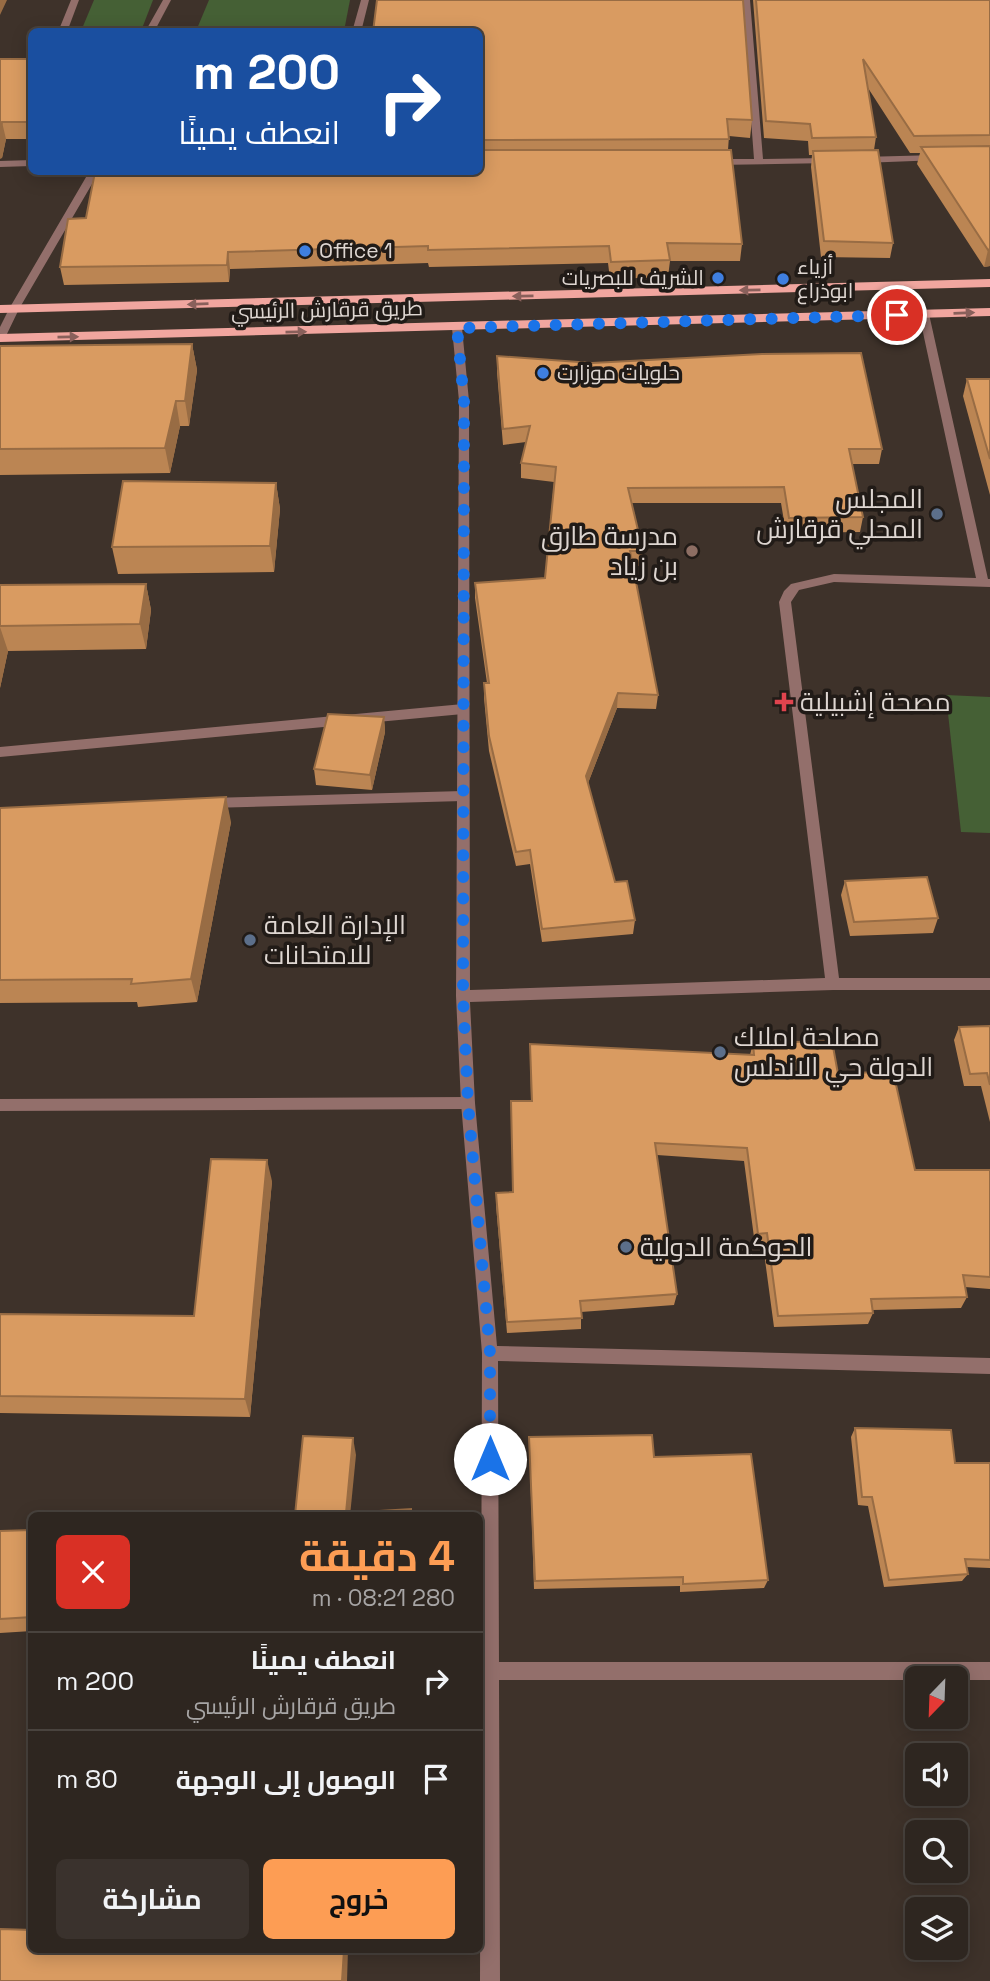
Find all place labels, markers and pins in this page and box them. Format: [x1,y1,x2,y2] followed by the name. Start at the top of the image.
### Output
[319,237,393,264] place label: Office 1
[297,243,313,259] marker: Office 1
[797,253,853,305] place label: أزياء ابوذراع
[562,264,704,291] place label: الشريف للبصريات
[710,270,726,286] marker: الشريف للبصريات
[775,271,791,287] marker: أزياء ابوذراع
[867,285,927,345] pin
[557,359,680,386] place label: حلويات موزارت
[535,365,551,381] marker: حلويات موزارت
[756,482,923,550] place label: المجلس المحلي قرقارش
[929,506,945,522] marker: المجلس المحلي قرقارش
[541,519,678,583] place label: مدرسة طارق بن زياد
[684,543,700,559] marker: مدرسة طارق بن زياد
[800,685,951,719] place label: مصحة إشبيلية
[774,692,794,712] marker: مصحة إشبيلية
[264,908,406,972] place label: الإدارة العامة للامتحانات
[242,932,258,948] marker: الإدارة العامة للامتحانات
[734,1020,933,1088] place label: مصلحة املاك الدولة حي الاندلس
[712,1044,728,1060] marker: مصلحة املاك الدولة حي الاندلس
[640,1230,812,1264] place label: الحوكمة الدولية
[618,1239,634,1255] marker: الحوكمة الدولية

